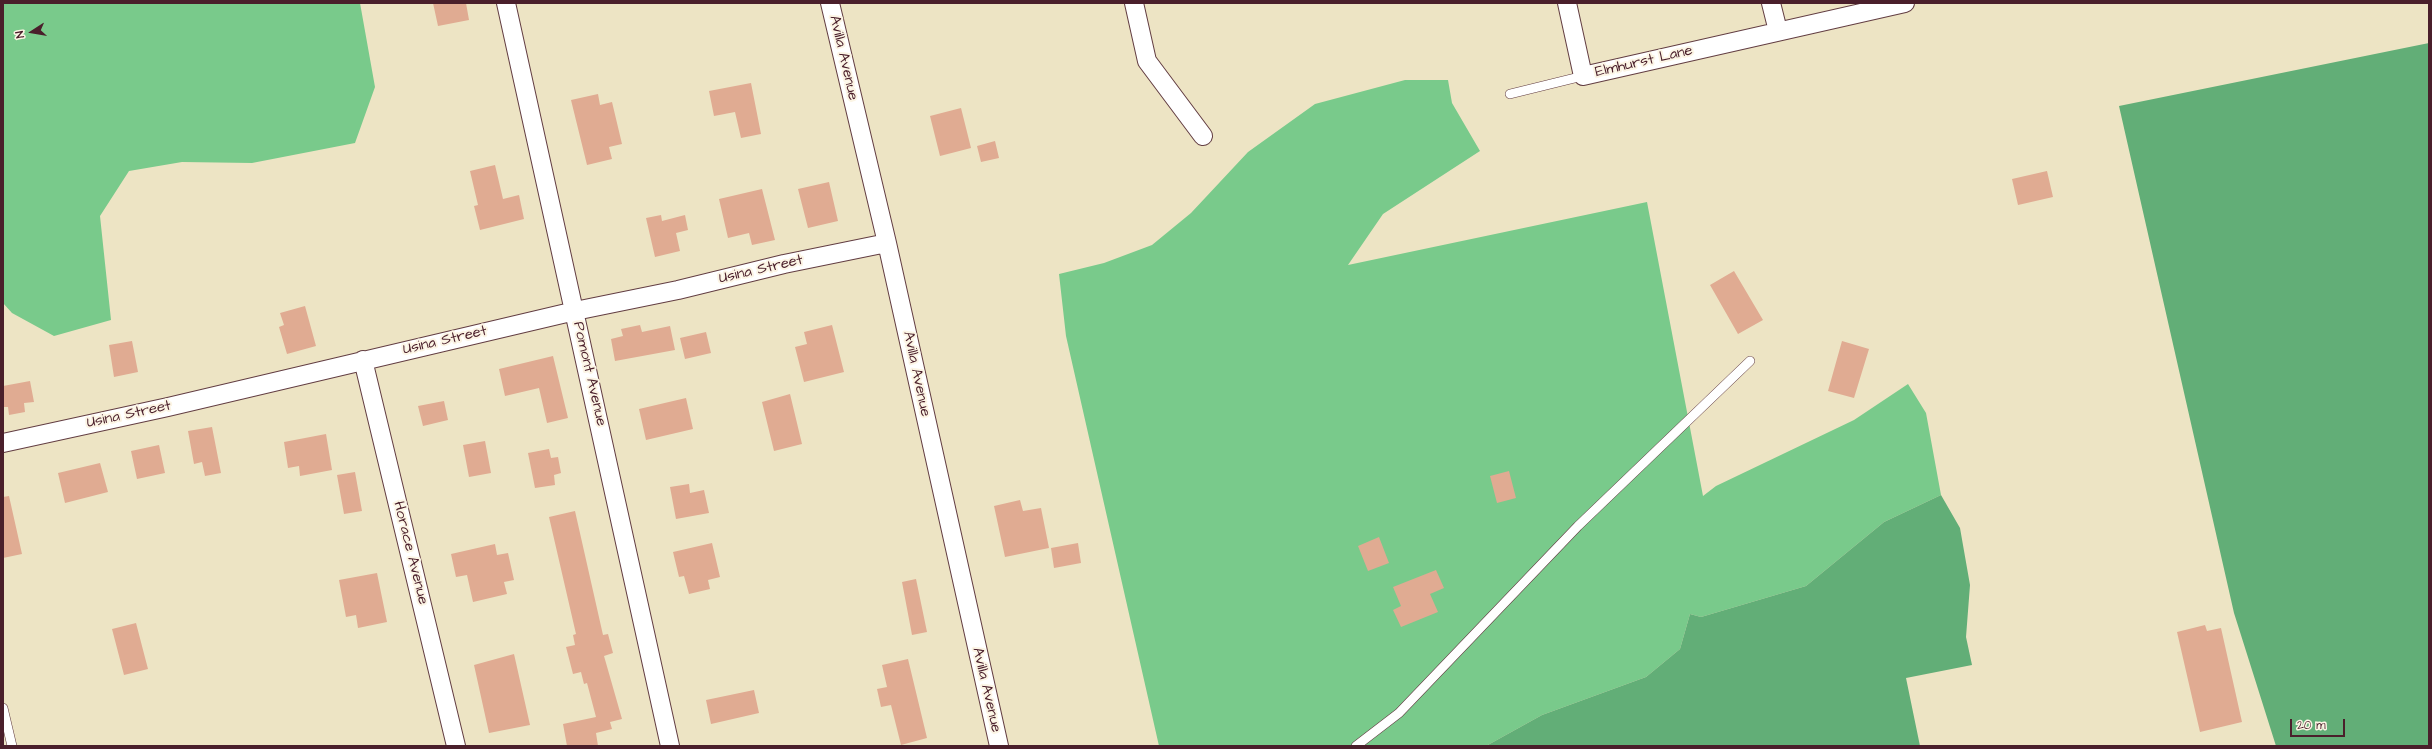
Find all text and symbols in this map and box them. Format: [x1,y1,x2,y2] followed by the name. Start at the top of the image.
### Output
[12,12,52,52] north arrow
[824,14,862,102] street label: Avilla Avenue
[12,30,28,40] text: N
[1594,42,1694,82] street label: Elmhurst Lane
[717,252,805,288] street label: Usina Street
[568,320,610,428] street label: Pomont Avenue
[401,323,489,359] street label: Usina Street
[898,330,934,418] street label: Avilla Avenue
[85,397,173,433] street label: Usina Street
[388,500,432,606] street label: Horace Avenue
[967,646,1005,734] street label: Avilla Avenue
[2292,711,2347,737] scale bar
[2297,717,2326,734] text: 20 m

